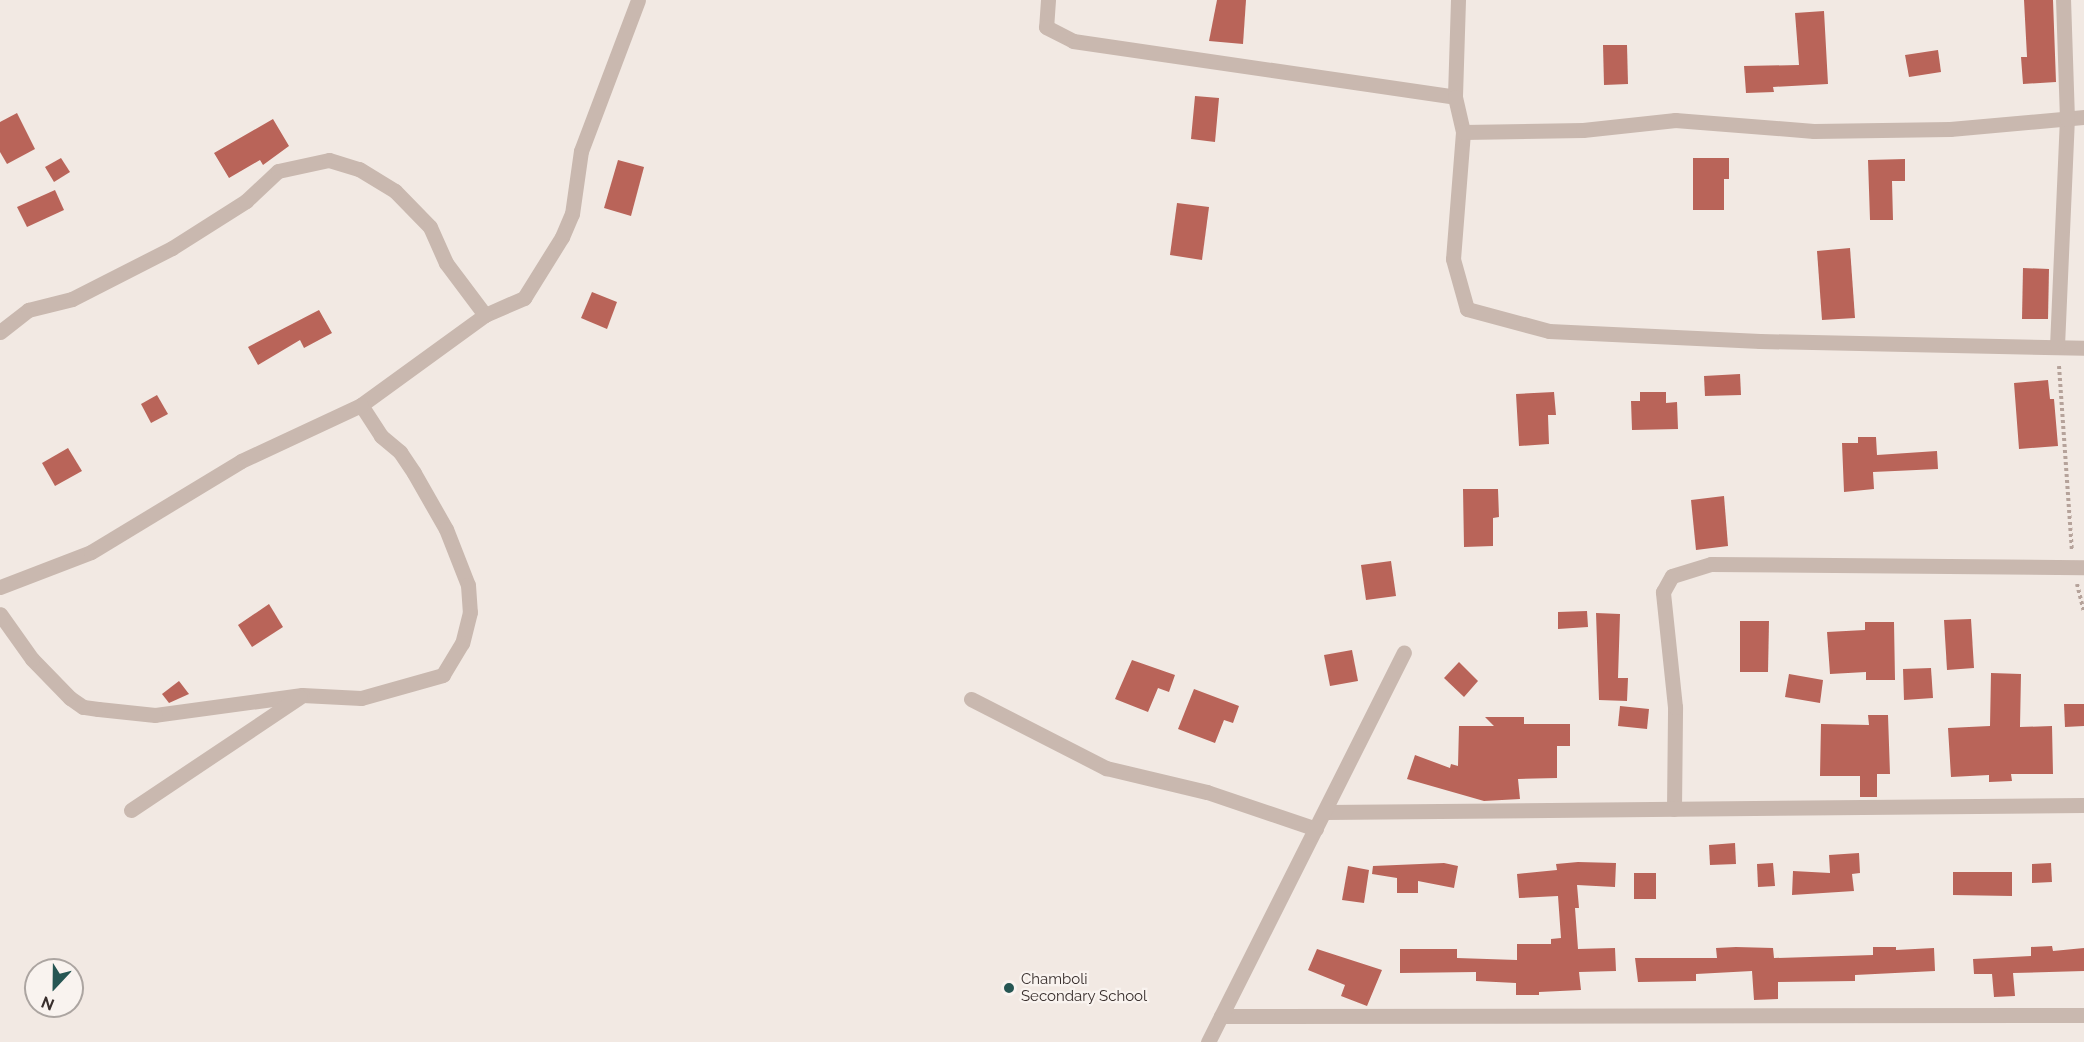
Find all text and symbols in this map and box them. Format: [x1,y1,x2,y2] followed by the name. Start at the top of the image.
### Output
[24,958,84,1018] north arrow
[1021,970,1147,1005] place label: Chamboli Secondary School
[1002,981,1016,995] marker: Chamboli Secondary School
[39,992,57,1014] text: N

